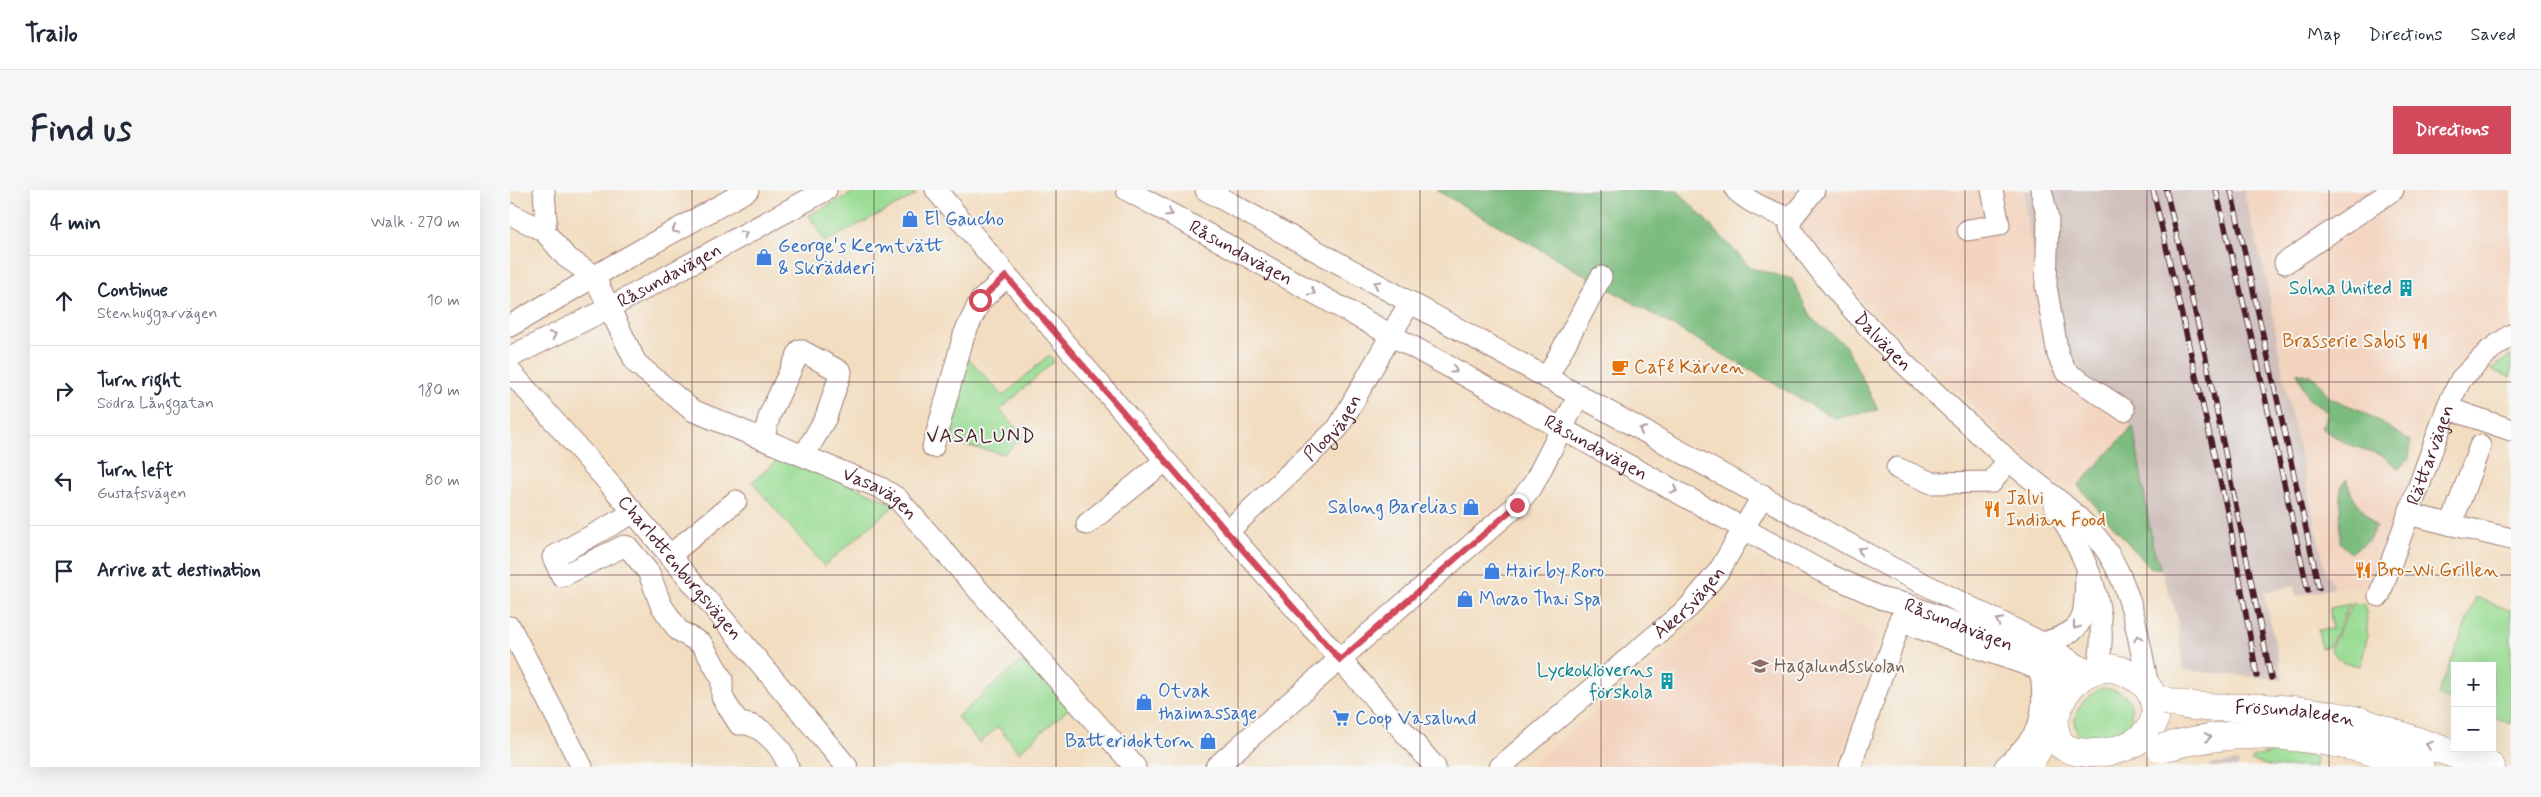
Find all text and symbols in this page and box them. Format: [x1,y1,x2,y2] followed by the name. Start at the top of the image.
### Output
[25,19,78,50] text: Trailo
[2308,23,2341,47] text: Map
[2369,23,2443,47] text: Directions
[2471,23,2516,47] text: Saved
[2393,106,2511,154] button: Directions
[30,107,132,153] text: Find us
[924,207,1004,232] place label: El Gaucho
[1164,207,1173,217] one-way arrow
[50,209,101,237] text: 4 min
[900,209,920,229] shop icon: El Gaucho
[371,212,460,233] text: Walk · 270 m
[1185,214,1297,291] street label: Råsundavägen
[671,224,680,234] one-way arrow
[739,231,748,241] one-way arrow
[778,234,944,281] place label: George's Kemtvätt & Skrädderi
[613,237,726,314] street label: Råsundavägen
[754,247,774,267] shop icon: George's Kemtvätt & Skrädderi
[2289,276,2392,301] place label: Solna United
[97,278,168,303] text: Continue
[2396,278,2416,298] building icon: Solna United
[1373,281,1382,291] one-way arrow
[1307,285,1316,295] one-way arrow
[50,287,78,315] icon: ahead
[969,289,992,312] route start
[427,290,460,311] text: 10 m
[97,303,218,324] text: Stenhuggarvägen
[1848,306,1917,377] street label: Dalvägen
[2282,329,2406,354] place label: Brasserie Sabis
[548,331,557,341] one-way arrow
[2410,331,2430,351] restaurant icon: Brasserie Sabis
[1634,355,1744,380] place label: Café Kärven
[1610,357,1630,377] cafe icon: Café Kärven
[1449,364,1458,374] one-way arrow
[97,368,181,393] text: Turn right
[50,377,78,405] icon: right
[417,380,460,401] text: 180 m
[1298,390,1367,467] street label: Plogvägen
[97,393,214,414] text: Södra Långgatan
[2400,401,2460,509] street label: Rättarvägen
[1540,409,1652,486] street label: Råsundavägen
[926,423,1036,450] district label: VASALUND
[1639,426,1648,436] one-way arrow
[97,458,173,483] text: Turn left
[839,461,923,525] street label: Vasavägen
[50,467,78,495] icon: left
[425,470,460,491] text: 80 m
[97,483,187,504] text: Gustafsvägen
[1668,484,1677,494] one-way arrow
[2006,486,2106,533] place label: Jalvi Indian Food
[612,490,748,645] street label: Charlottenburgsvägen
[1506,494,1529,517] route end
[1328,495,1458,521] place label: Salong Barelias
[1461,497,1481,517] shop icon: Salong Barelias
[1982,499,2002,519] restaurant icon: Jalvi Indian Food
[1858,547,1867,557] one-way arrow
[50,557,78,585] icon: arrive
[97,558,261,583] text: Arrive at destination
[2377,558,2499,583] place label: Bro-Wi Grillen
[1506,559,1604,585] place label: Hair by Roro
[2353,560,2373,580] restaurant icon: Bro-Wi Grillen
[1482,561,1502,581] shop icon: Hair by Roro
[1647,561,1731,645] street label: Åkersvägen
[1479,587,1601,612] place label: Movao Thai Spa
[1455,589,1475,609] shop icon: Movao Thai Spa
[1901,592,2017,657] street label: Råsundavägen
[1995,617,2004,627] one-way arrow
[2074,620,2082,629] one-way arrow
[2133,634,2144,643] one-way arrow
[1774,654,1905,682] place label: Hagalundsskolan
[1750,656,1770,676] school or university icon: Hagalundsskolan
[1537,658,1654,705] place label: Lyckoklöverns förskola
[2451,662,2496,752] map controls
[2451,662,2496,707] button: +
[1657,671,1677,691] building icon: Lyckoklöverns förskola
[1158,679,1257,727] place label: Otvak thaimassage
[1134,692,1154,712] shop icon: Otvak thaimassage
[2235,695,2358,732] street label: Frösundaleden
[1355,706,1477,731] place label: Coop Vasalund
[2451,707,2496,752] button: −
[1331,708,1351,728] supermarket icon: Coop Vasalund
[1065,729,1194,754] place label: Batteridoktorn
[1198,731,1218,751] shop icon: Batteridoktorn
[2204,733,2213,743] one-way arrow
[2425,741,2433,751] one-way arrow

